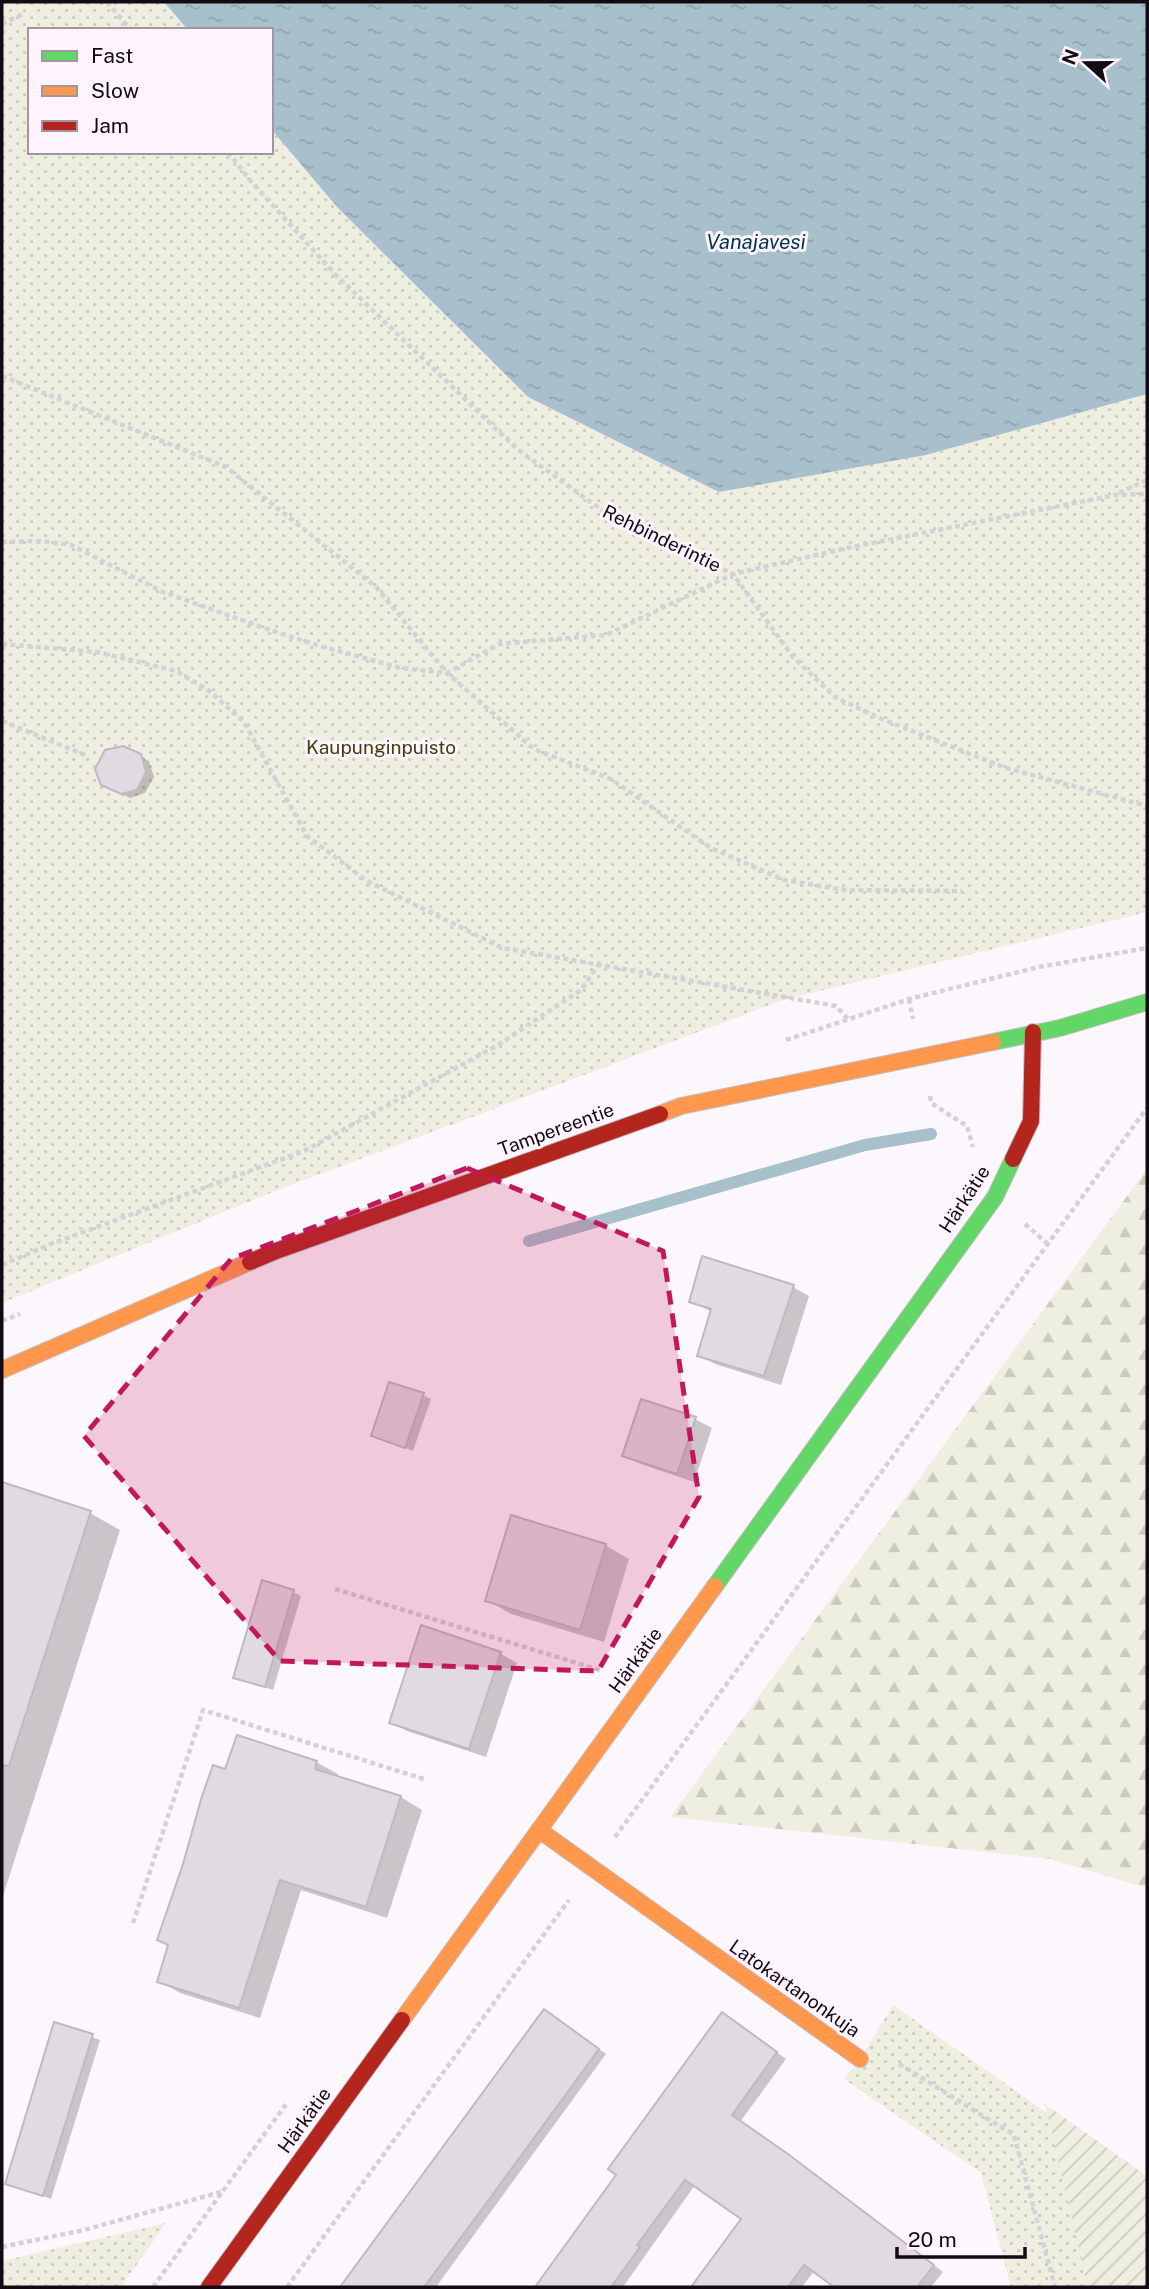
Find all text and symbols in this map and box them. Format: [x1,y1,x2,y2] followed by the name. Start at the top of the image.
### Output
[28,28,273,154] legend
[1051,28,1121,98] north arrow
[91,43,133,68] text: Fast
[1057,46,1083,68] text: N
[91,78,139,103] text: Slow
[91,113,129,138] text: Jam
[706,229,806,254] water label: Vanajavesi
[599,500,725,576] street label: Rehbinderintie
[306,736,456,758] park label: Kaupunginpuisto
[495,1098,617,1160] street label: Tampereentie
[934,1161,994,1237] street label: Härkätie
[604,1623,666,1697] street label: Härkätie
[726,1935,864,2041] street label: Latokartanonkuja
[273,2083,335,2157] street label: Härkätie
[897,2216,1025,2260] scale bar
[908,2227,957,2252] text: 20 m

